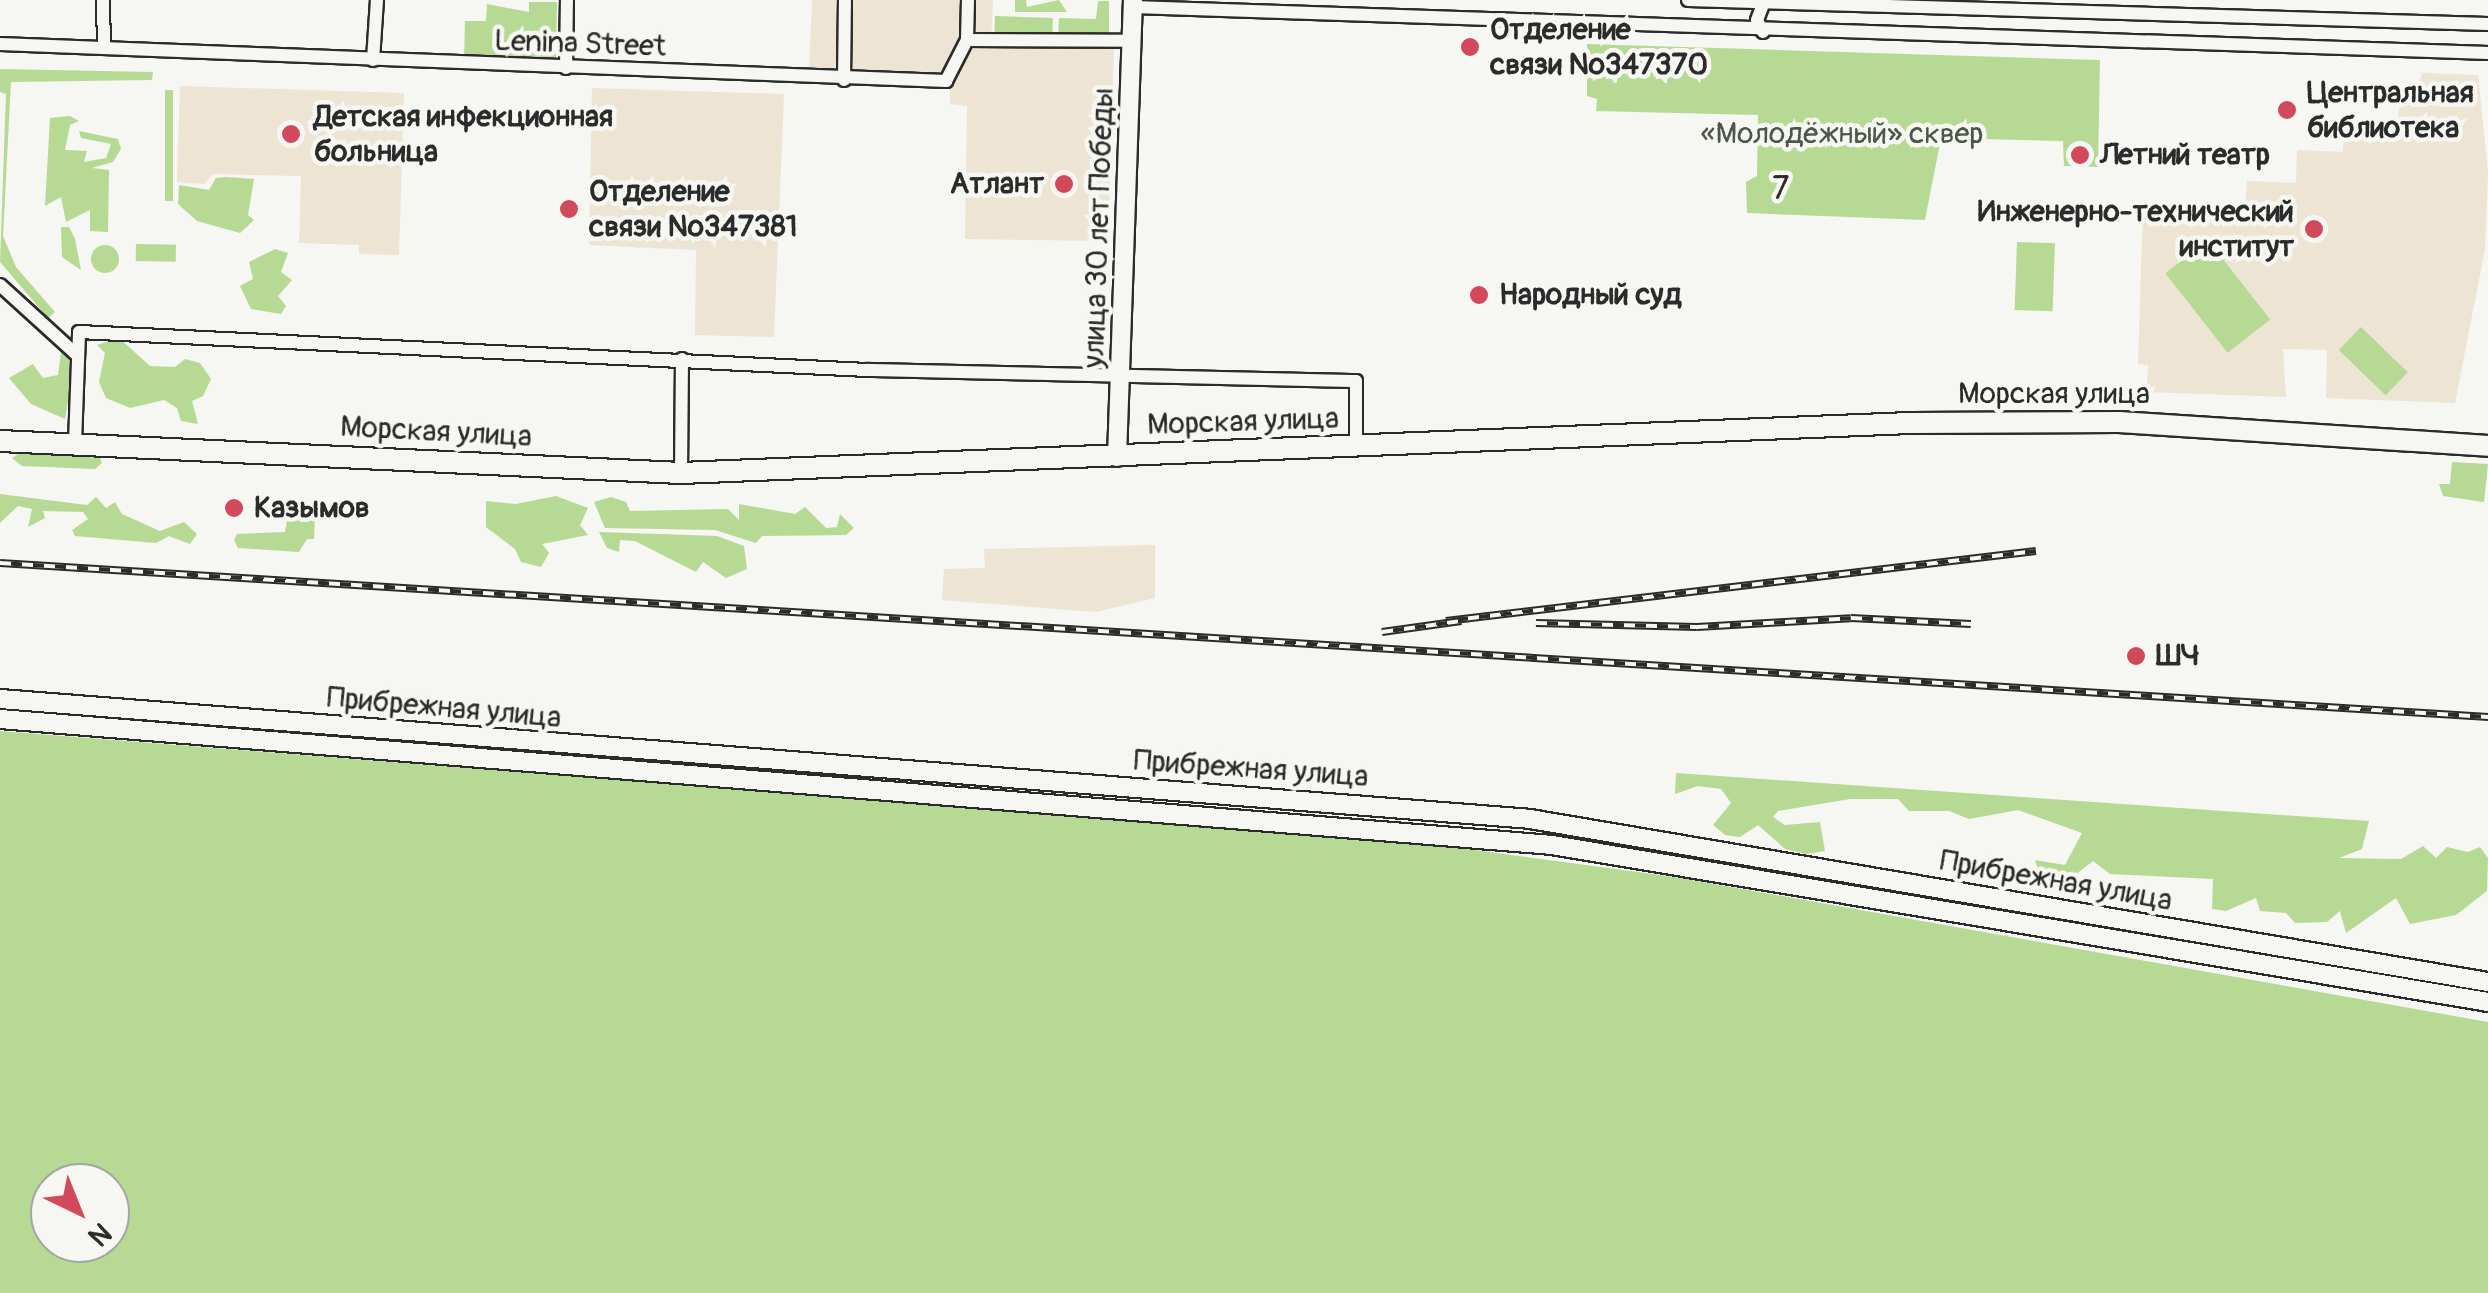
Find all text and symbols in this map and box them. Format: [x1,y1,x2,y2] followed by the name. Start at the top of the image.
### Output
[1490,12,1708,82] place label: Отделение связи №347370
[493,23,667,65] street label: Lenina Street
[1459,36,1481,58] marker: Отделение связи №347370
[2307,75,2474,146] place label: Центральная библиотека
[1076,87,1122,369] street label: улица 30 лет Победы
[314,99,613,170] place label: Детская инфекционная больница
[2276,99,2298,121] marker: Центральная библиотека
[1701,116,1983,152] park label: «Молодёжный» сквер
[278,121,304,147] marker: Детская инфекционная больница
[2100,137,2270,173] place label: Летний театр
[2069,144,2091,166] marker: Летний театр
[950,166,1044,202] place label: Атлант
[1772,170,1792,208] district label: 7
[1053,173,1075,195] marker: Атлант
[589,174,797,244] place label: Отделение связи №347381
[1978,194,2294,264] place label: Инженерно-технический институт
[558,198,580,220] marker: Отделение связи №347381
[2303,218,2325,240] marker: Инженерно-технический институт
[1499,277,1681,313] place label: Народный суд
[1468,284,1490,306] marker: Народный суд
[1958,376,2150,412] street label: Морская улица
[1147,401,1339,443] street label: Морская улица
[339,409,533,455] street label: Морская улица
[254,490,370,526] place label: Казымов
[223,497,245,519] marker: Казымов
[2156,638,2199,674] place label: ШЧ
[2125,645,2147,667] marker: ШЧ
[325,680,563,736] street label: Прибрежная улица
[1132,743,1370,795] street label: Прибрежная улица
[1937,843,2175,919] street label: Прибрежная улица
[30,1163,130,1263] north arrow
[81,1215,118,1253] text: N

